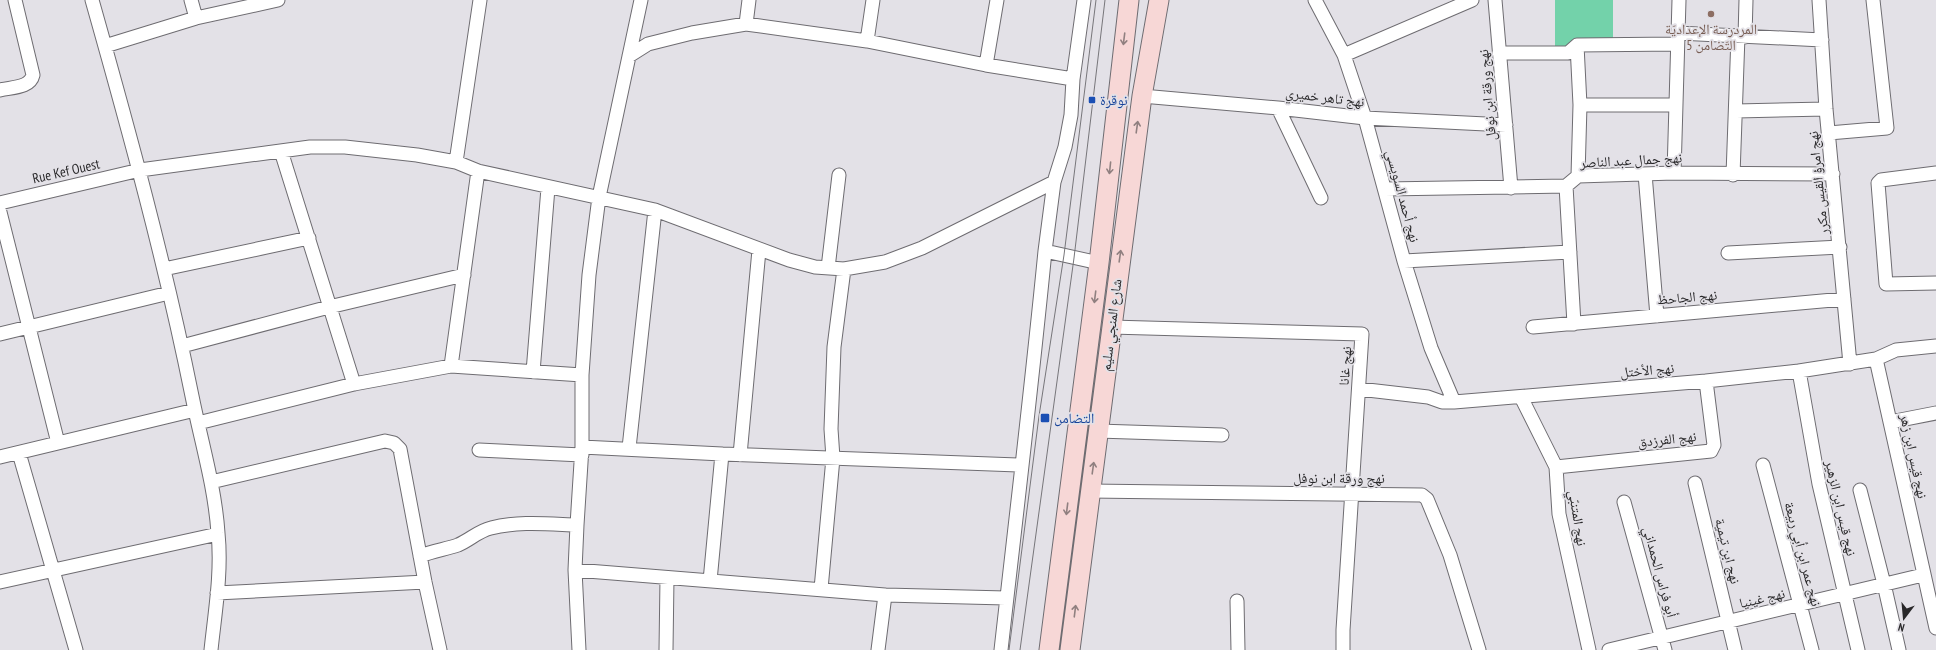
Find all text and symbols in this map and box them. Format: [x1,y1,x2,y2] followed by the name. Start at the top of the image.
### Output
[1706,9,1716,19] marker: المردرسة الإعداديّة التّضامن 5
[1665,20,1757,54] place label: المردرسة الإعداديّة التّضامن 5
[1120,32,1128,45] one-way arrow
[1474,48,1501,141] street label: نهج ورقة ابن نوفل
[1284,83,1366,113] street label: نهج تاهر خميري
[1100,91,1128,109] place label: نوقرة
[1087,95,1097,105] marker: نوقرة
[1133,121,1141,134] one-way arrow
[1804,130,1833,237] street label: نهج امرؤ القيس مكرر
[1380,148,1424,245] street label: نهج أحمد السويسي
[1578,148,1683,173] street label: نهج جمال عبد الناصر
[31,155,101,187] street label: Rue Kef Ouest
[1106,161,1114,174] one-way arrow
[1116,250,1124,263] one-way arrow
[1096,278,1128,372] street label: شارع المنجي سليم
[1656,285,1718,310] street label: نهج الجاحظ
[1091,290,1099,303] one-way arrow
[1335,346,1356,386] street label: نهج غانا
[1619,359,1675,382] street label: نهج الأختل
[1054,409,1094,427] place label: التضامن
[1895,411,1932,500] street label: نهج قيس ابن زهر
[1039,412,1051,424] marker: التضامن
[1637,427,1698,452] street label: نهج الفرزدق
[1820,457,1861,558] street label: نهج قيس ابن الزهير
[1089,462,1097,475] one-way arrow
[1293,469,1385,488] street label: نهج ورقة ابن نوفل
[1562,489,1591,548] street label: نهج المتنبّي
[1778,500,1826,609] street label: نهج عمر ابن أبي ربيعة
[1063,502,1071,515] one-way arrow
[1710,516,1745,586] street label: نهج ابن تيمية
[1637,524,1681,620] street label: أبو فراس الحمداني
[1737,584,1787,613] street label: نهج غينيا
[1884,598,1924,638] north arrow
[1071,605,1079,618] one-way arrow
[1896,620,1906,635] text: N

